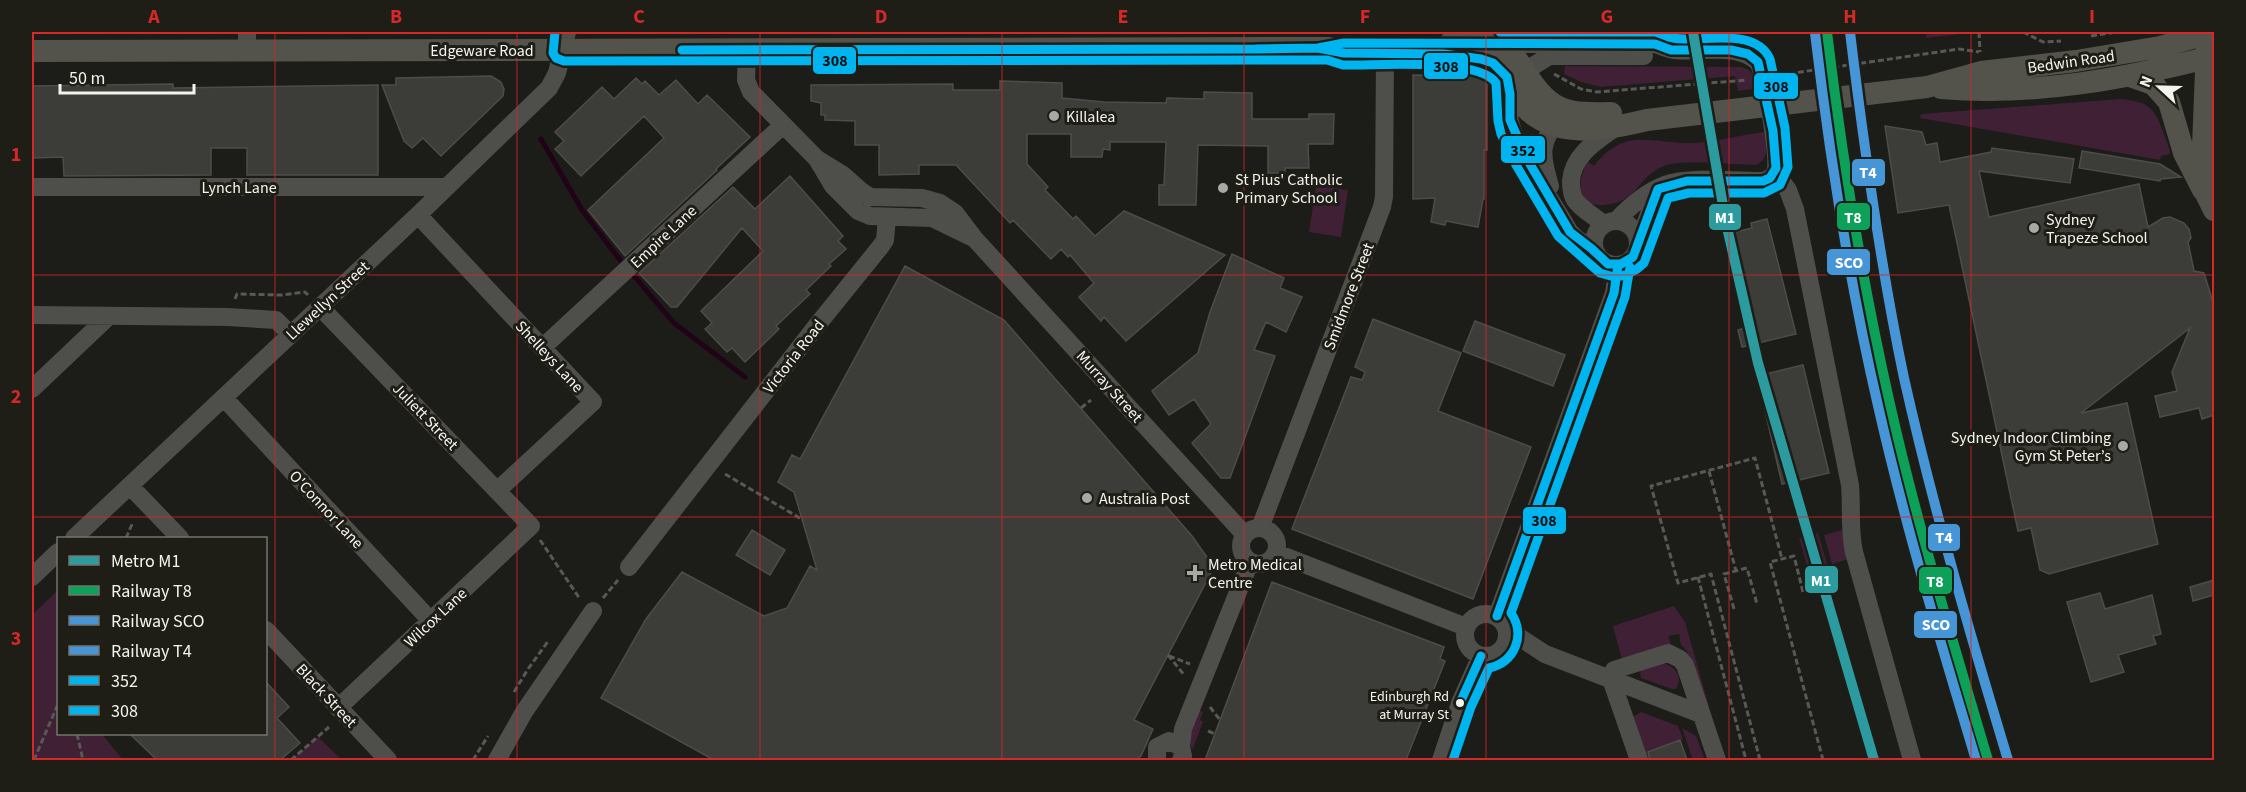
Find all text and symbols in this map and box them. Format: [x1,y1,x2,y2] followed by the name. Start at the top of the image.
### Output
[147,3,160,31] text: A
[390,3,402,31] text: B
[633,3,645,31] text: C
[875,3,887,31] text: D
[1118,3,1128,31] text: E
[1360,3,1370,31] text: F
[1601,3,1613,31] text: G
[1843,3,1857,31] text: H
[2089,3,2095,31] text: I
[430,40,534,62] street label: Edgeware Road
[2026,45,2116,79] street label: Bedwin Road
[812,46,857,75] line badge: 308
[822,50,848,72] text: 308
[1423,52,1469,80] line badge: 308
[1433,56,1459,78] text: 308
[60,57,194,95] scale bar
[2129,57,2189,117] north arrow
[69,66,105,91] text: 50 m
[1753,72,1799,100] line badge: 308
[2134,73,2158,91] text: N
[1763,76,1789,98] text: 308
[1066,106,1115,128] place label: Killalea
[1047,109,1061,123] marker: Killalea
[1500,135,1546,164] line badge: 352
[1510,140,1536,162] text: 352
[11,141,21,169] text: 1
[1851,158,1886,187] line badge: T4
[1859,162,1877,184] text: T4
[1235,169,1342,209] place label: St Pius' Catholic Primary School
[201,177,277,199] street label: Lynch Lane
[1216,181,1230,195] marker: St Pius' Catholic Primary School
[626,200,702,273] street label: Empire Lane
[1836,202,1871,231] line badge: T8
[1708,203,1742,231] line badge: M1
[1715,207,1735,229] text: M1
[1844,207,1862,229] text: T8
[2046,209,2148,249] place label: Sydney Trapeze School
[2027,221,2041,235] marker: Sydney Trapeze School
[1318,239,1380,353] street label: Smidmore Street
[1826,248,1871,276] line badge: SCO
[1835,252,1863,274] text: SCO
[281,256,375,345] street label: Llewellyn Street
[758,315,830,398] street label: Victoria Road
[510,316,588,398] street label: Shelleys Lane
[1071,346,1148,428] street label: Murray Street
[388,378,463,456] street label: Juliett Street
[11,383,21,411] text: 2
[1951,427,2111,467] place label: Sydney Indoor Climbing Gym St Peter’s
[2116,439,2130,453] marker: Sydney Indoor Climbing Gym St Peter’s
[284,466,368,554] street label: O'Connor Lane
[1099,488,1190,510] place label: Australia Post
[1080,491,1094,505] marker: Australia Post
[1522,506,1567,535] line badge: 308
[1531,510,1557,532] text: 308
[1927,523,1961,552] line badge: T4
[1935,527,1953,549] text: T4
[57,537,267,735] legend
[111,549,180,574] text: Metro M1
[1208,554,1302,594] place label: Metro Medical Centre
[1186,564,1204,582] marker: Metro Medical Centre
[1804,565,1839,594] line badge: M1
[1918,566,1953,595] line badge: T8
[1811,570,1831,592] text: M1
[1926,571,1944,593] text: T8
[111,579,192,604] text: Railway T8
[399,583,472,653] street label: Wilcox Lane
[111,609,204,634] text: Railway SCO
[1913,610,1958,639] line badge: SCO
[1922,614,1950,636] text: SCO
[11,625,21,653] text: 3
[111,639,192,664] text: Railway T4
[291,659,362,733] street label: Black Street
[111,669,138,694] text: 352
[1370,687,1449,725] place label: Edinburgh Rd at Murray St
[1454,697,1466,709] marker: Edinburgh Rd at Murray St
[111,699,138,724] text: 308

